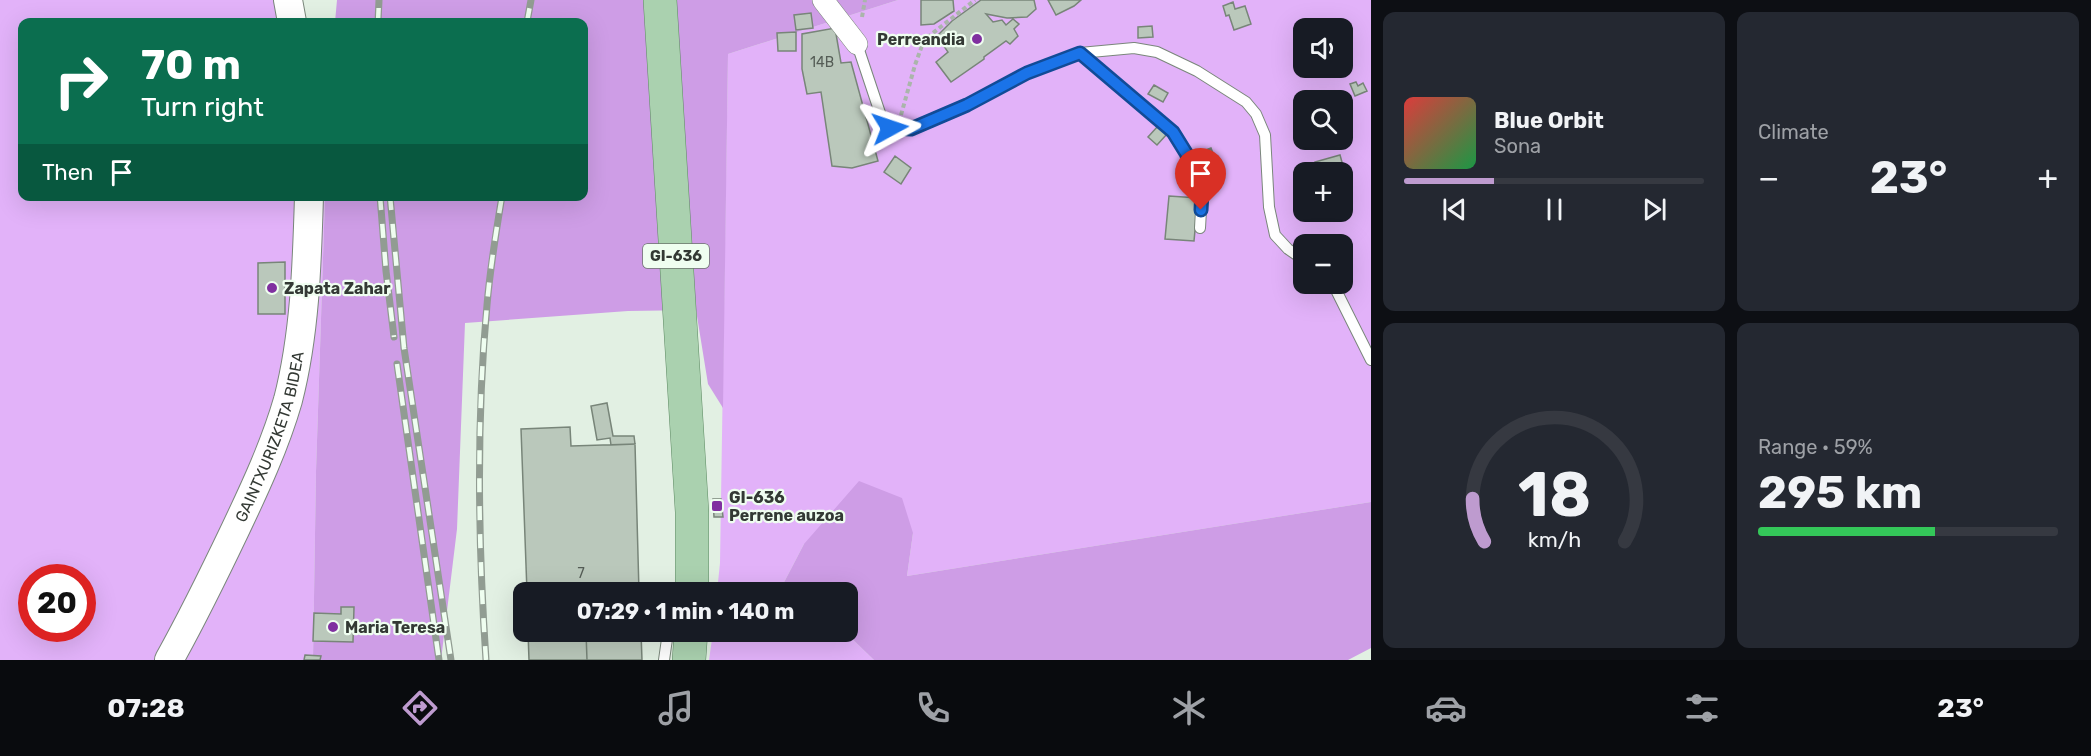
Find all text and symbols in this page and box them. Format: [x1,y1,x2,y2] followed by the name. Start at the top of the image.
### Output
[1293,18,1353,294] map controls
[1293,18,1353,78] button: sound
[877,30,965,49] place label: Perreandia
[970,32,984,46] marker: Perreandia
[141,40,241,90] text: 70 m
[42,42,120,120] icon: right
[810,54,834,71] house number: 14B
[1293,90,1353,150] button: search
[141,91,264,123] text: Turn right
[858,96,922,160] position arrow
[1494,107,1604,134] text: Blue Orbit
[1758,120,1829,144] text: Climate
[1494,134,1541,158] text: Sona
[1175,148,1226,210] pin
[1870,151,1947,204] text: 23°
[105,156,138,189] icon: arrive
[1184,157,1217,190] icon: arrive
[1758,158,1779,197] text: −
[2037,158,2058,197] text: +
[42,159,93,186] text: Then
[1293,162,1353,222] button: +
[1438,193,1471,226] icon: previous
[1538,193,1571,226] icon: pause
[1638,193,1671,226] icon: next
[1293,234,1353,294] button: −
[643,244,709,268] road number: GI-636
[284,279,391,298] place label: Zapata Zahar
[265,281,279,295] marker: Zapata Zahar
[231,349,307,525] street label: GAINTXURIZKETA BIDEA
[1758,435,1873,459] text: Range · 59%
[1517,458,1591,532] text: 18
[1758,466,1922,519] text: 295 km
[729,488,844,525] place label: GI-636 Perrene auzoa
[710,499,724,513] marker: GI-636 Perrene auzoa
[1527,528,1581,553] text: km/h
[18,564,96,642] speed limit sign: 20
[577,565,585,582] house number: 7
[577,598,794,625] text: 07:29 · 1 min · 140 m
[345,618,445,637] place label: Maria Teresa
[326,620,340,634] marker: Maria Teresa
[399,687,441,729] icon: directions
[655,687,697,729] icon: music
[912,687,954,729] icon: phone
[1168,687,1210,729] icon: climate
[1425,687,1467,729] icon: car
[1681,687,1723,729] icon: filters
[107,692,185,724] text: 07:28
[1937,692,1984,724] text: 23°

